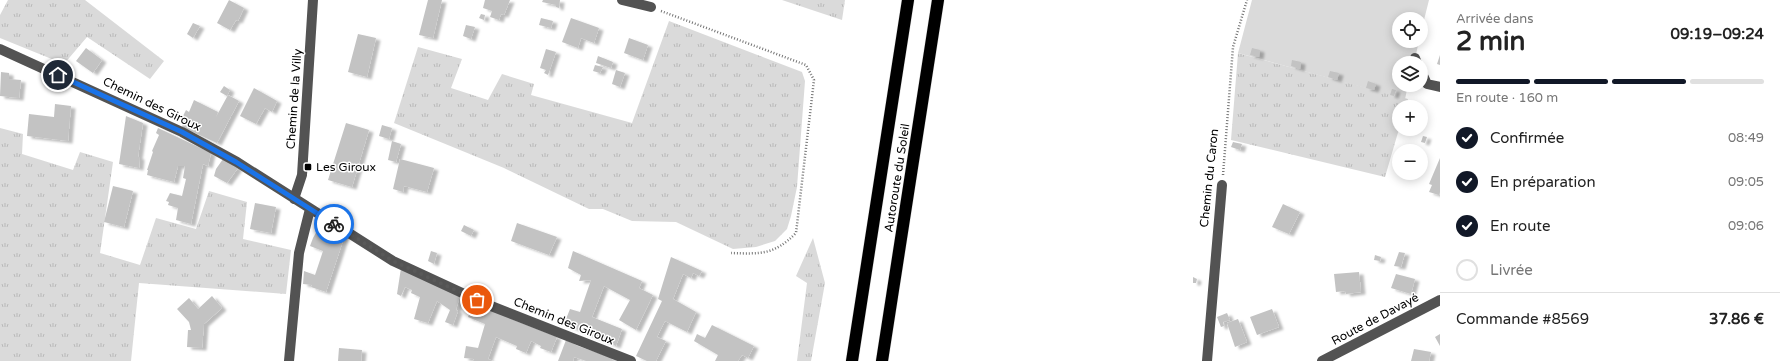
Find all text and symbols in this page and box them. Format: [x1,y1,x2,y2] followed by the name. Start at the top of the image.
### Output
[1456,11,1533,27] text: Arrivée dans
[1392,12,1428,180] map controls
[1392,12,1428,48] button: locate
[1671,25,1764,43] text: 09:19–09:24
[1456,26,1525,57] text: 2 min
[284,48,305,150] street label: Chemin de la Villy
[1392,56,1428,92] button: layers
[41,58,75,92] pin
[47,64,69,86] icon: home
[101,74,203,134] street label: Chemin des Giroux
[1456,90,1558,106] text: En route · 160 m
[1392,100,1428,136] button: +
[882,123,913,233] street label: Autoroute du Soleil
[1456,127,1478,149] icon: check
[1197,128,1221,228] street label: Chemin du Caron
[1490,129,1564,147] text: Confirmée
[1728,130,1764,146] text: 08:49
[1392,144,1428,180] button: −
[316,160,376,174] place label: Les Giroux
[303,162,313,172] marker: Les Giroux
[1456,171,1478,193] icon: check
[1490,173,1596,191] text: En préparation
[1728,174,1764,190] text: 09:05
[314,204,354,244] courier
[323,213,345,235] icon: bike
[1456,215,1478,237] icon: check
[1490,217,1550,235] text: En route
[1728,218,1764,234] text: 09:06
[1490,261,1533,279] text: Livrée
[460,283,494,317] pin
[466,289,488,311] icon: bag
[1329,290,1421,348] street label: Route de Davayé
[512,294,616,348] street label: Chemin des Giroux
[1456,310,1589,328] text: Commande #8569
[1709,310,1764,328] text: 37.86 €

